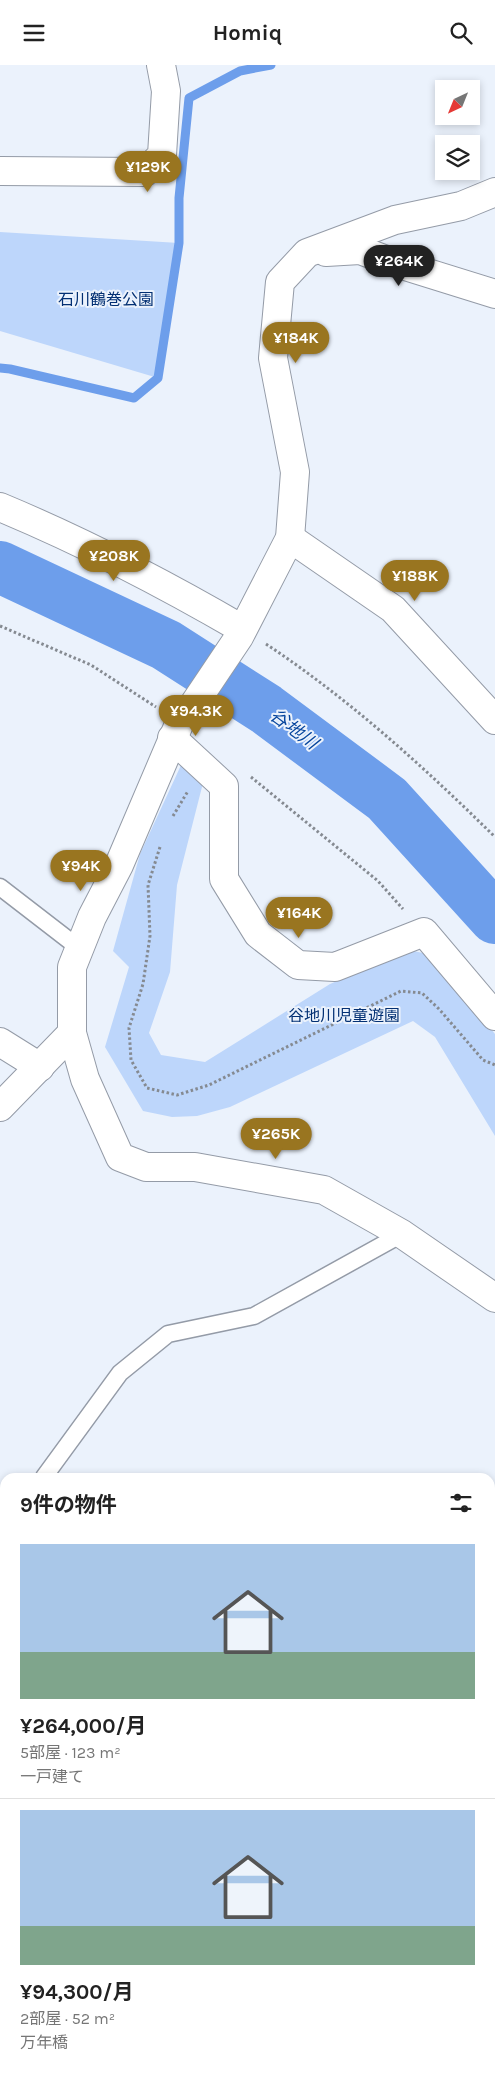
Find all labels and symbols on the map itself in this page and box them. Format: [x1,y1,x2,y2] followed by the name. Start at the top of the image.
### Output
[435,80,480,125] north arrow
[113,151,183,193] pin: ¥129K
[364,245,434,287] pin: ¥264K
[58,290,154,309] park label: 石川鶴巻公園
[261,321,331,364] pin: ¥184K
[79,539,149,582] pin: ¥208K
[380,559,450,602] pin: ¥188K
[155,695,237,737] pin: ¥94.3K
[266,704,324,755] water label: 谷地川
[51,849,111,892] pin: ¥94K
[264,897,334,939] pin: ¥164K
[288,1006,400,1025] park label: 谷地川児童遊園
[241,1117,311,1160] pin: ¥265K

